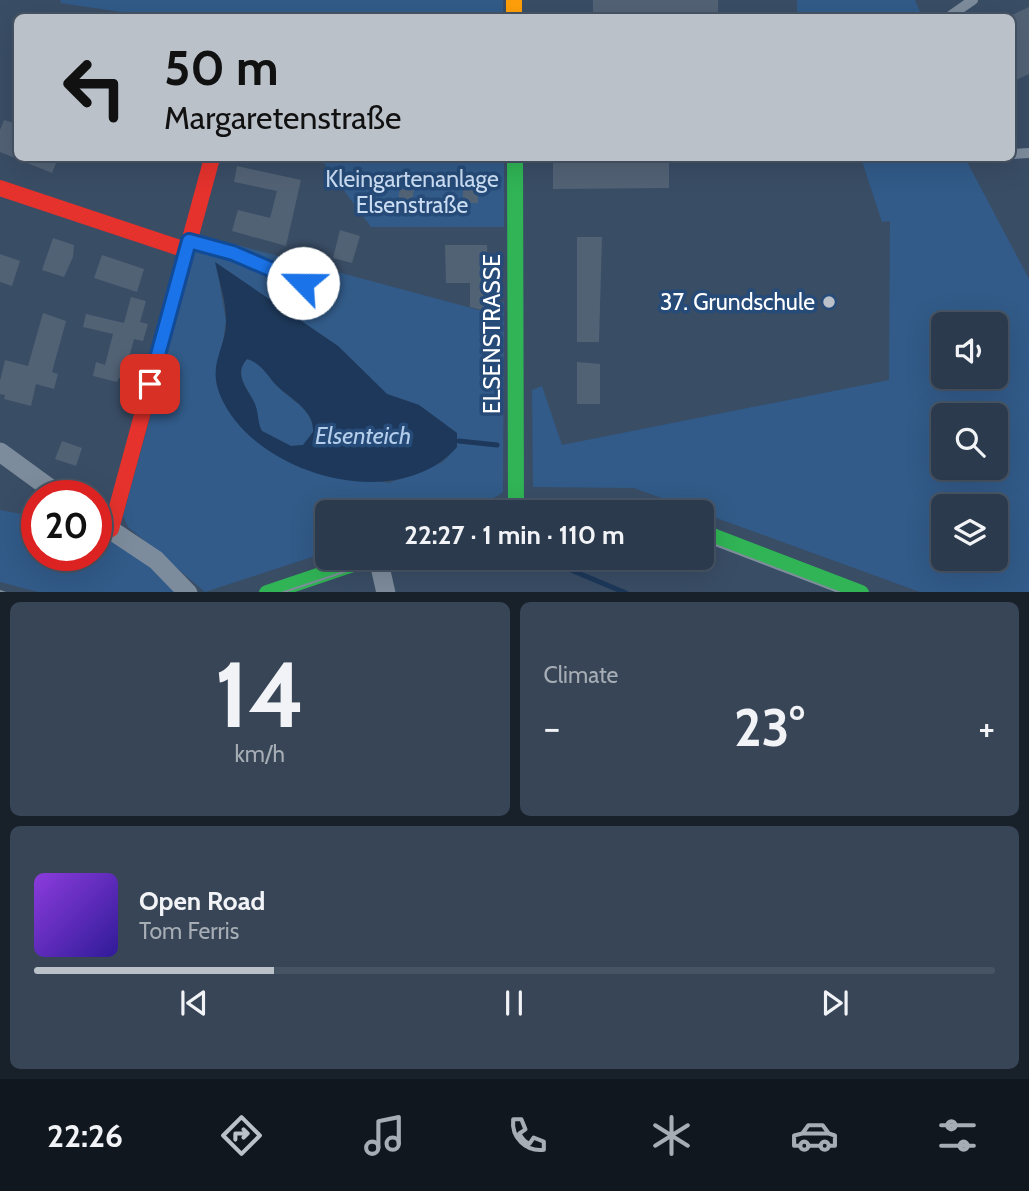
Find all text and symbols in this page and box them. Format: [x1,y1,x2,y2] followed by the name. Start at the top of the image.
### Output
[164,38,279,97] text: 50 m
[49,42,140,133] icon: left
[164,98,401,137] text: Margaretenstraße
[325,165,499,219] park label: Kleingartenanlage Elsenstraße
[266,246,340,320] position arrow
[478,254,506,414] street label: ELSENSTRASSE
[660,288,815,316] place label: 37. Grundschule
[821,294,837,310] marker: 37. Grundschule
[931,312,1008,571] map controls
[931,312,1008,389] button: sound
[120,354,180,414] pin
[131,365,169,403] icon: arrive
[931,403,1008,480] button: search
[315,421,411,450] water label: Elsenteich
[21,480,112,571] speed limit sign: 20
[931,494,1008,571] button: layers
[404,519,625,551] text: 22:27 · 1 min · 110 m
[215,639,305,750] text: 14
[544,661,618,689] text: Climate
[734,696,805,759] text: 23°
[544,704,560,751] text: −
[978,704,995,751] text: +
[235,740,285,768] text: km/h
[139,885,265,917] text: Open Road
[139,917,239,945] text: Tom Ferris
[175,984,213,1022] icon: previous
[495,984,533,1022] icon: pause
[816,984,854,1022] icon: next
[217,1111,266,1160] icon: directions
[360,1111,409,1160] icon: music
[503,1111,552,1160] icon: phone
[647,1111,696,1160] icon: climate
[790,1111,839,1160] icon: car
[933,1111,982,1160] icon: filters
[47,1116,123,1155] text: 22:26

